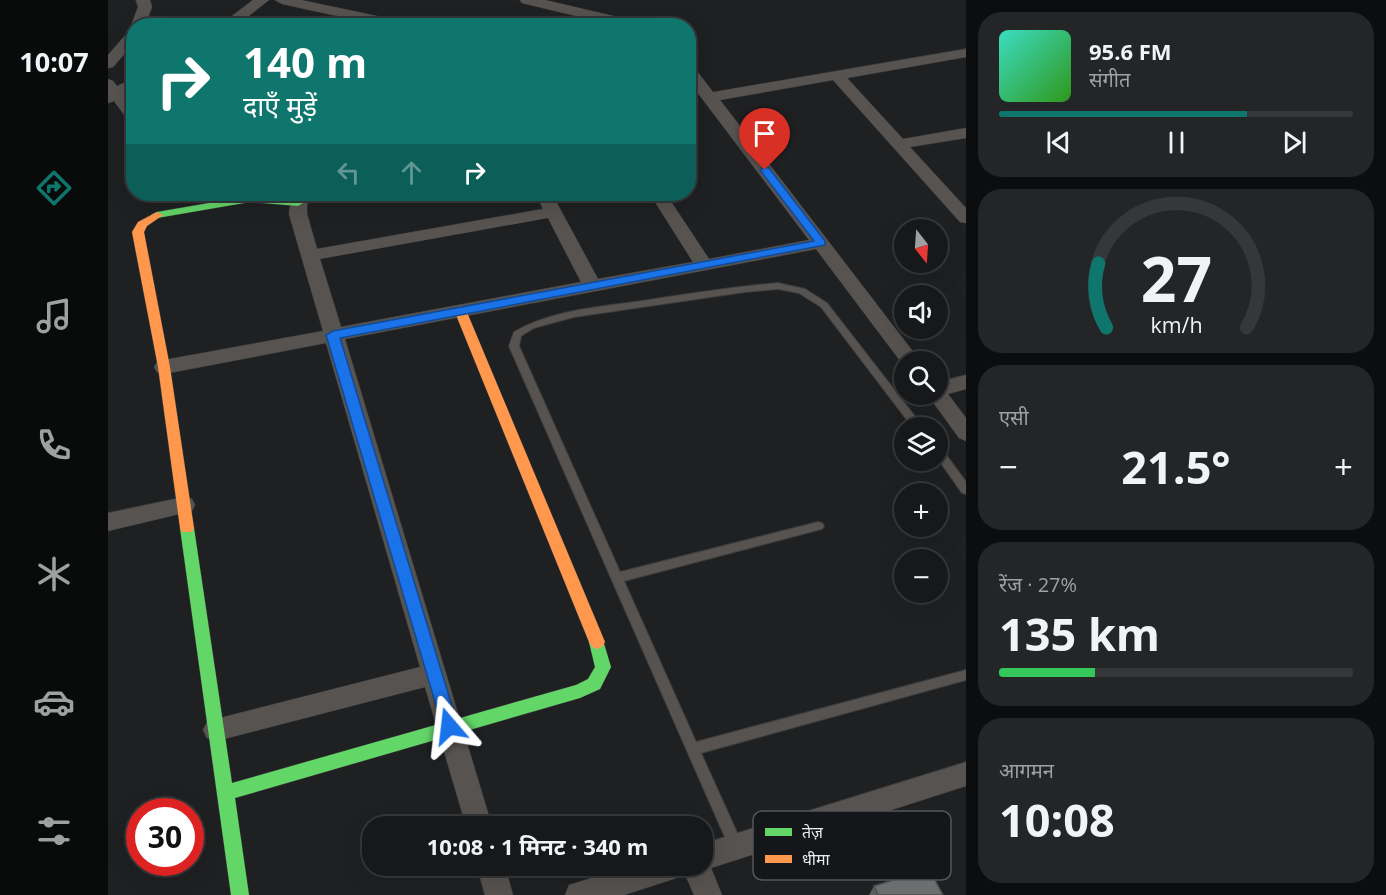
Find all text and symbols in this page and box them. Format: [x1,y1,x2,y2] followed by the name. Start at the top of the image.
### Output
[243,33,367,90] text: 140 m
[1089,36,1172,66] text: 95.6 FM
[144,42,222,120] icon: right
[19,43,89,80] text: 10:07
[1089,66,1130,93] text: संगीत
[243,87,317,124] text: दाएँ मुड़ें
[739,108,790,170] pin
[748,117,781,150] icon: arrive
[1042,126,1075,159] icon: previous
[1160,126,1193,159] icon: pause
[1278,126,1311,159] icon: next
[332,156,365,189] icon: left
[395,156,428,189] icon: ahead
[458,156,491,189] icon: right
[33,167,75,209] icon: directions
[894,219,948,273] north arrow
[894,219,948,603] map controls
[1140,235,1212,320] text: 27
[894,285,948,339] button: sound
[33,295,75,337] icon: music
[1150,310,1202,339] text: km/h
[894,351,948,405] button: search
[999,404,1029,431] text: एसी
[894,417,948,471] button: layers
[33,424,75,466] icon: phone
[1121,436,1231,497] text: 21.5°
[999,444,1018,489] text: −
[1334,444,1353,489] text: +
[894,483,948,537] button: +
[894,549,948,603] button: −
[33,553,75,595] icon: climate
[999,571,1077,598] text: रेंज · 27%
[999,603,1160,664] text: 135 km
[33,681,75,723] icon: car
[417,694,481,758] position arrow
[999,757,1054,784] text: आगमन
[999,789,1115,850] text: 10:08
[126,798,204,876] speed limit sign: 30
[33,810,75,852] icon: filters
[753,811,951,880] legend
[802,821,824,843] text: तेज़
[427,831,648,861] text: 10:08 · 1 मिनट · 340 m
[802,848,831,870] text: धीमा

